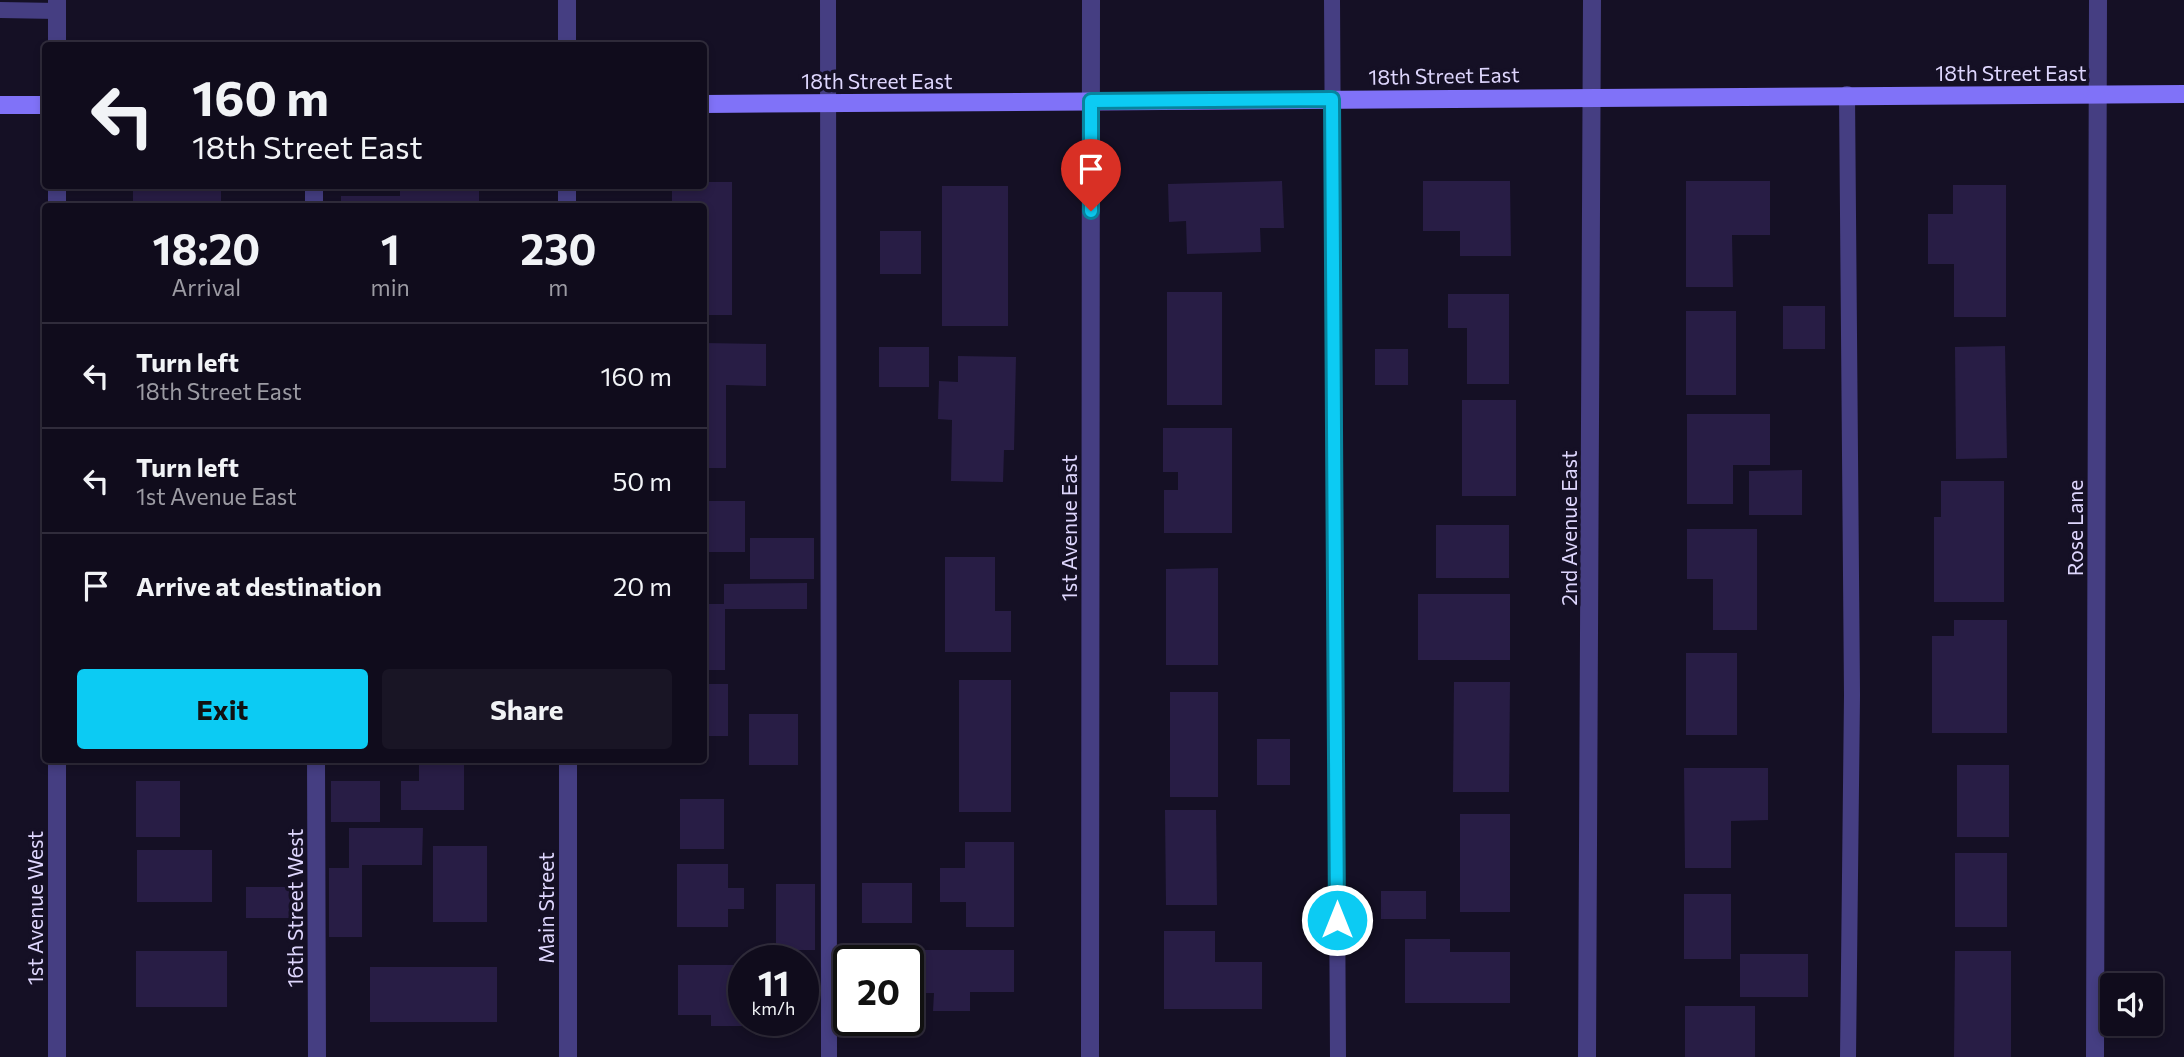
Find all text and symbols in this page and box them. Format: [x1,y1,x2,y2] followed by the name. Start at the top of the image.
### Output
[1935,60,2087,85] street label: 18th Street East
[1368,61,1520,89] street label: 18th Street East
[192,66,329,126] text: 160 m
[801,68,953,93] street label: 18th Street East
[77,70,168,161] icon: left
[192,126,423,166] text: 18th Street East
[1061,139,1121,211] pin
[1072,150,1110,188] icon: arrive
[152,222,260,274] text: 18:20
[381,222,400,274] text: 1
[520,222,597,274] text: 230
[171,273,241,301] text: Arrival
[371,273,410,301] text: min
[548,273,568,301] text: m
[136,346,239,377] text: Turn left
[77,357,115,395] icon: left
[600,360,672,391] text: 160 m
[136,377,302,405] text: 18th Street East
[1556,450,1581,606] street label: 2nd Avenue East
[136,451,239,482] text: Turn left
[1056,455,1081,601] street label: 1st Avenue East
[77,462,115,500] icon: left
[612,465,672,496] text: 50 m
[2062,480,2087,576] street label: Rose Lane
[136,482,297,510] text: 1st Avenue East
[77,567,115,605] icon: arrive
[136,570,382,601] text: Arrive at destination
[613,570,672,601] text: 20 m
[77,669,368,749] button: Exit
[382,669,672,749] button: Share
[282,829,307,987] street label: 16th Street West
[22,831,47,985] street label: 1st Avenue West
[533,852,558,964] street label: Main Street
[1300,883,1374,957] position arrow
[833,945,924,1036] speed limit sign: 20
[758,960,789,1003] text: 11
[2100,973,2163,1036] map controls
[2100,973,2163,1036] button: sound
[752,997,795,1019] text: km/h

